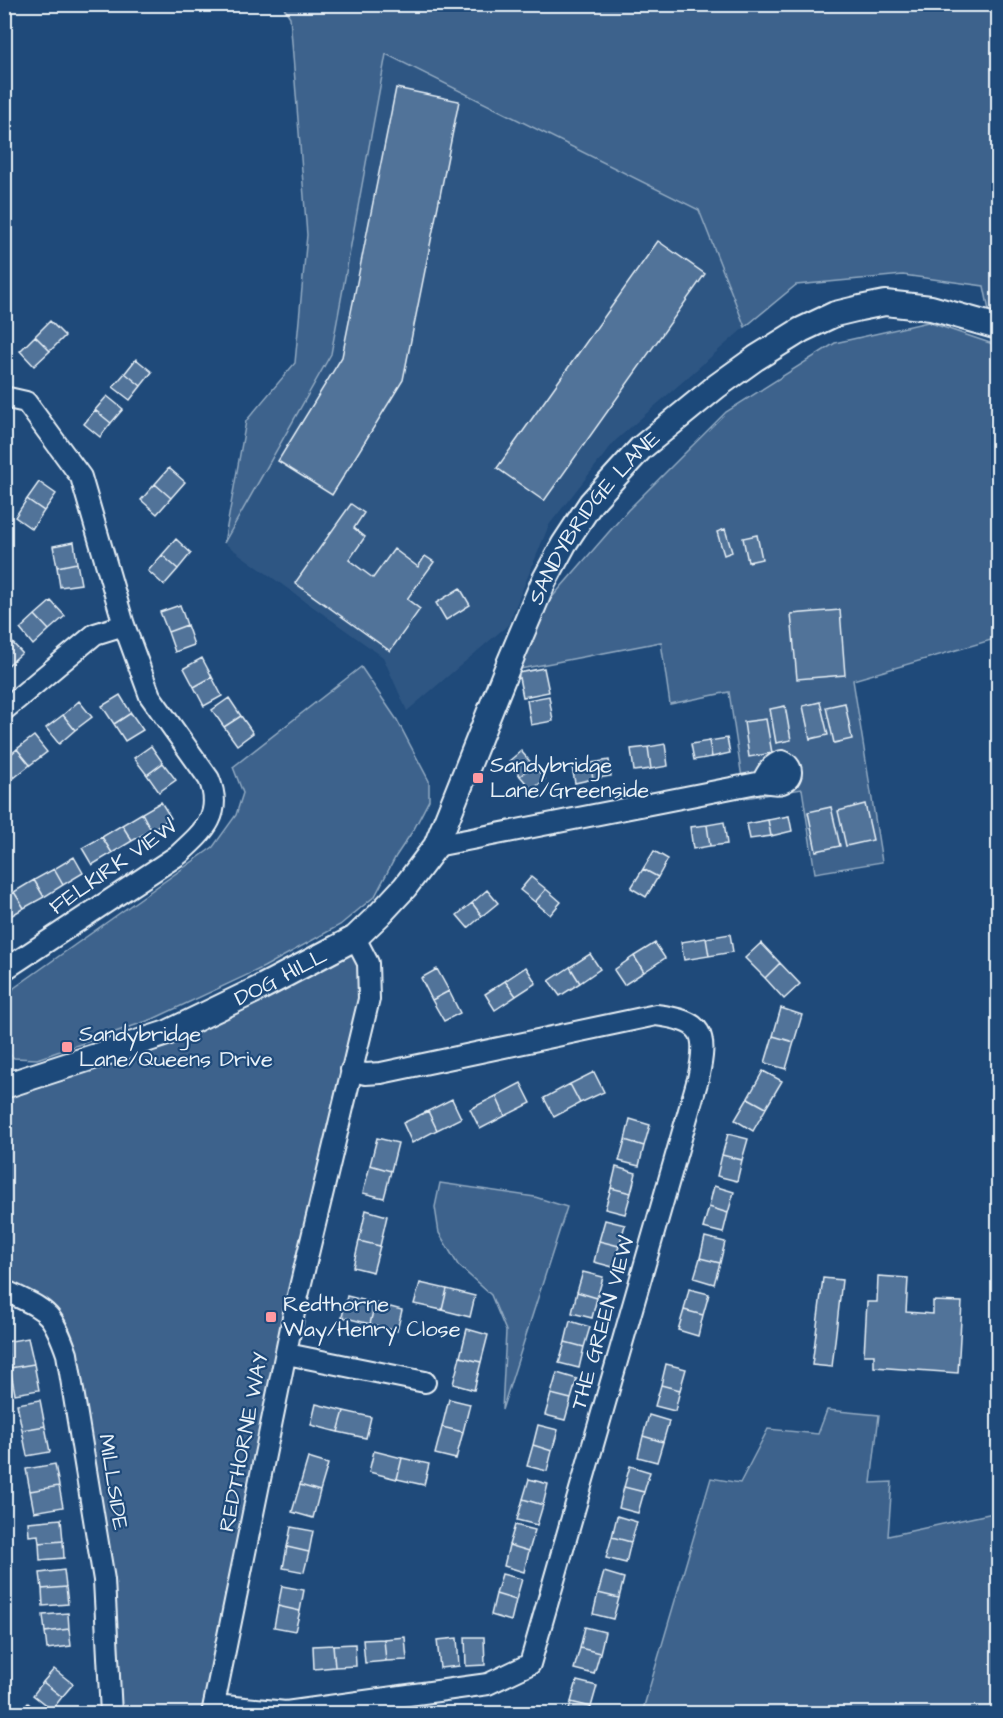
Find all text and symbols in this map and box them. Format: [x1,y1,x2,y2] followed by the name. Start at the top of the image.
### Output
[520,423,667,609] street label: SANDYBRIDGE LANE
[490,750,649,806] place label: Sandybridge Lane/Greenside
[471,771,485,785] marker: Sandybridge Lane/Greenside
[43,811,183,922] street label: FELKIRK VIEW
[229,940,332,1014] street label: DOG HILL
[79,1019,273,1075] place label: Sandybridge Lane/Queens Drive
[60,1040,74,1054] marker: Sandybridge Lane/Queens Drive
[563,1232,643,1413] street label: THE GREEN VIEW
[283,1289,461,1346] place label: Redthorne Way/Henry Close
[264,1310,278,1324] marker: Redthorne Way/Henry Close
[211,1349,277,1535] street label: REDTHORNE WAY
[90,1432,136,1532] street label: MILLSIDE

